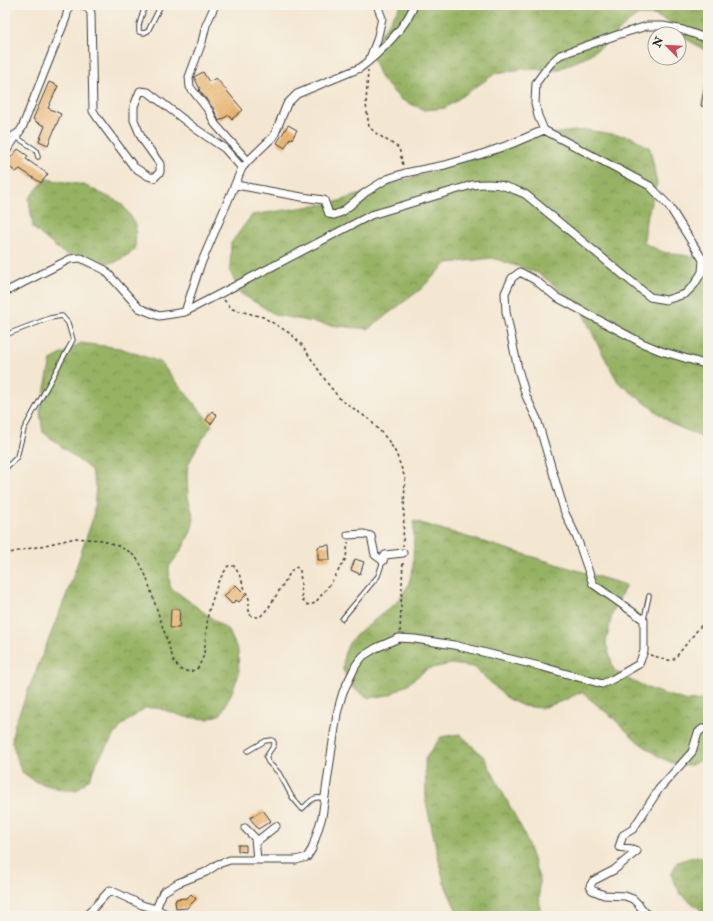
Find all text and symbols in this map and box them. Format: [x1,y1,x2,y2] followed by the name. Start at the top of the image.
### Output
[647,26,687,66] north arrow
[650,34,667,50] text: N

